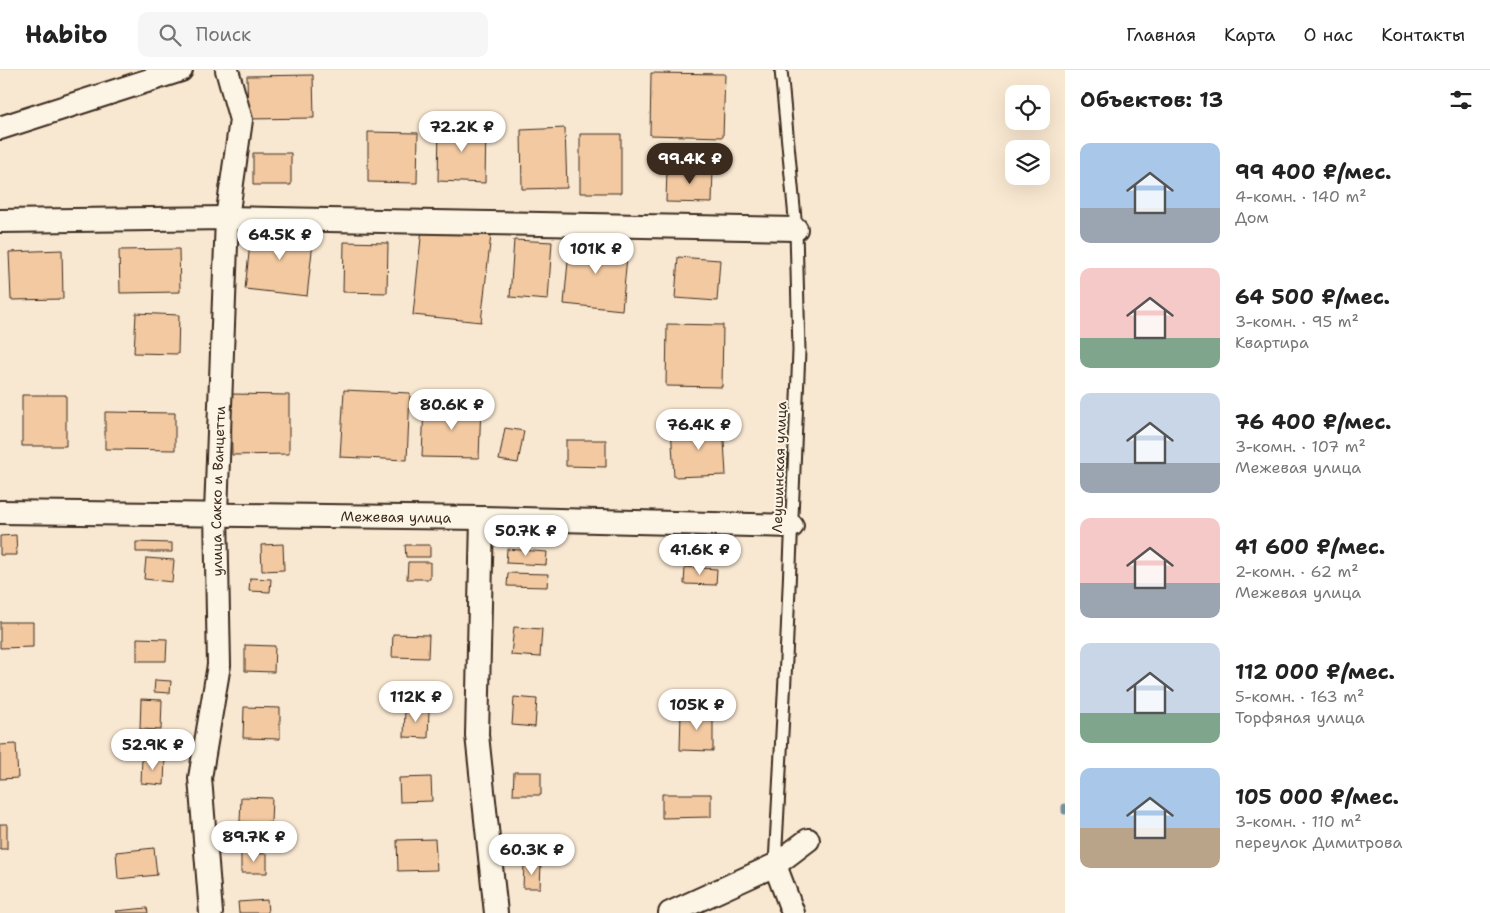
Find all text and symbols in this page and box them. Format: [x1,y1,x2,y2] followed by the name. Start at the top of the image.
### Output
[138,12,488,57] search box
[25,19,108,51] text: Habito
[156,21,184,49] icon: search
[196,22,251,47] text: Поиск
[1126,23,1196,47] text: Главная
[1224,23,1276,47] text: Карта
[1304,23,1353,47] text: О нас
[1381,23,1465,47] text: Контакты
[1005,85,1050,185] map controls
[1005,85,1050,130] button: locate
[1080,86,1223,114] text: Объектов: 13
[1447,86,1475,114] icon: filters
[416,111,508,153] pin: 72.2K ₽
[430,116,494,137] text: 72.2K ₽
[1005,140,1050,185] button: layers
[644,142,736,185] pin: 99.4K ₽
[658,148,722,169] text: 99.4K ₽
[1235,158,1392,186] text: 99 400 ₽/мес.
[1120,163,1180,223] icon: home
[1235,186,1367,207] text: 4-комн. · 140 m²
[1235,207,1269,228] text: Дом
[234,218,326,261] pin: 64.5K ₽
[248,224,312,245] text: 64.5K ₽
[555,232,637,275] pin: 101K ₽
[570,238,622,259] text: 101K ₽
[1235,283,1390,311] text: 64 500 ₽/мес.
[1120,288,1180,348] icon: home
[1235,311,1359,332] text: 3-комн. · 95 m²
[1235,332,1309,353] text: Квартира
[406,388,498,431] pin: 80.6K ₽
[420,394,484,415] text: 80.6K ₽
[768,400,790,533] street label: Леушинская улица
[207,405,229,577] street label: улица Сакко и Ванцетти
[653,408,745,451] pin: 76.4K ₽
[1235,408,1392,436] text: 76 400 ₽/мес.
[1120,413,1180,473] icon: home
[667,414,731,435] text: 76.4K ₽
[1235,436,1366,457] text: 3-комн. · 107 m²
[1235,457,1361,478] text: Межевая улица
[341,507,452,527] street label: Межевая улица
[480,514,572,557] pin: 50.7K ₽
[495,520,557,541] text: 50.7K ₽
[1235,533,1385,561] text: 41 600 ₽/мес.
[654,534,746,576] pin: 41.6K ₽
[1120,538,1180,598] icon: home
[670,539,730,560] text: 41.6K ₽
[1235,561,1359,582] text: 2-комн. · 62 m²
[1235,582,1361,603] text: Межевая улица
[1235,658,1395,686] text: 112 000 ₽/мес.
[1120,663,1180,723] icon: home
[375,680,457,723] pin: 112K ₽
[390,686,442,707] text: 112K ₽
[1235,686,1364,707] text: 5-комн. · 163 m²
[656,688,738,731] pin: 105K ₽
[669,694,725,715] text: 105K ₽
[1235,707,1365,728] text: Торфяная улица
[107,728,199,771] pin: 52.9K ₽
[122,734,184,755] text: 52.9K ₽
[1235,783,1399,811] text: 105 000 ₽/мес.
[1120,788,1180,848] icon: home
[1235,811,1362,832] text: 3-комн. · 110 m²
[208,820,300,863] pin: 89.7K ₽
[222,826,286,847] text: 89.7K ₽
[1235,832,1402,853] text: переулок Димитрова
[486,834,578,876] pin: 60.3K ₽
[500,839,564,860] text: 60.3K ₽

